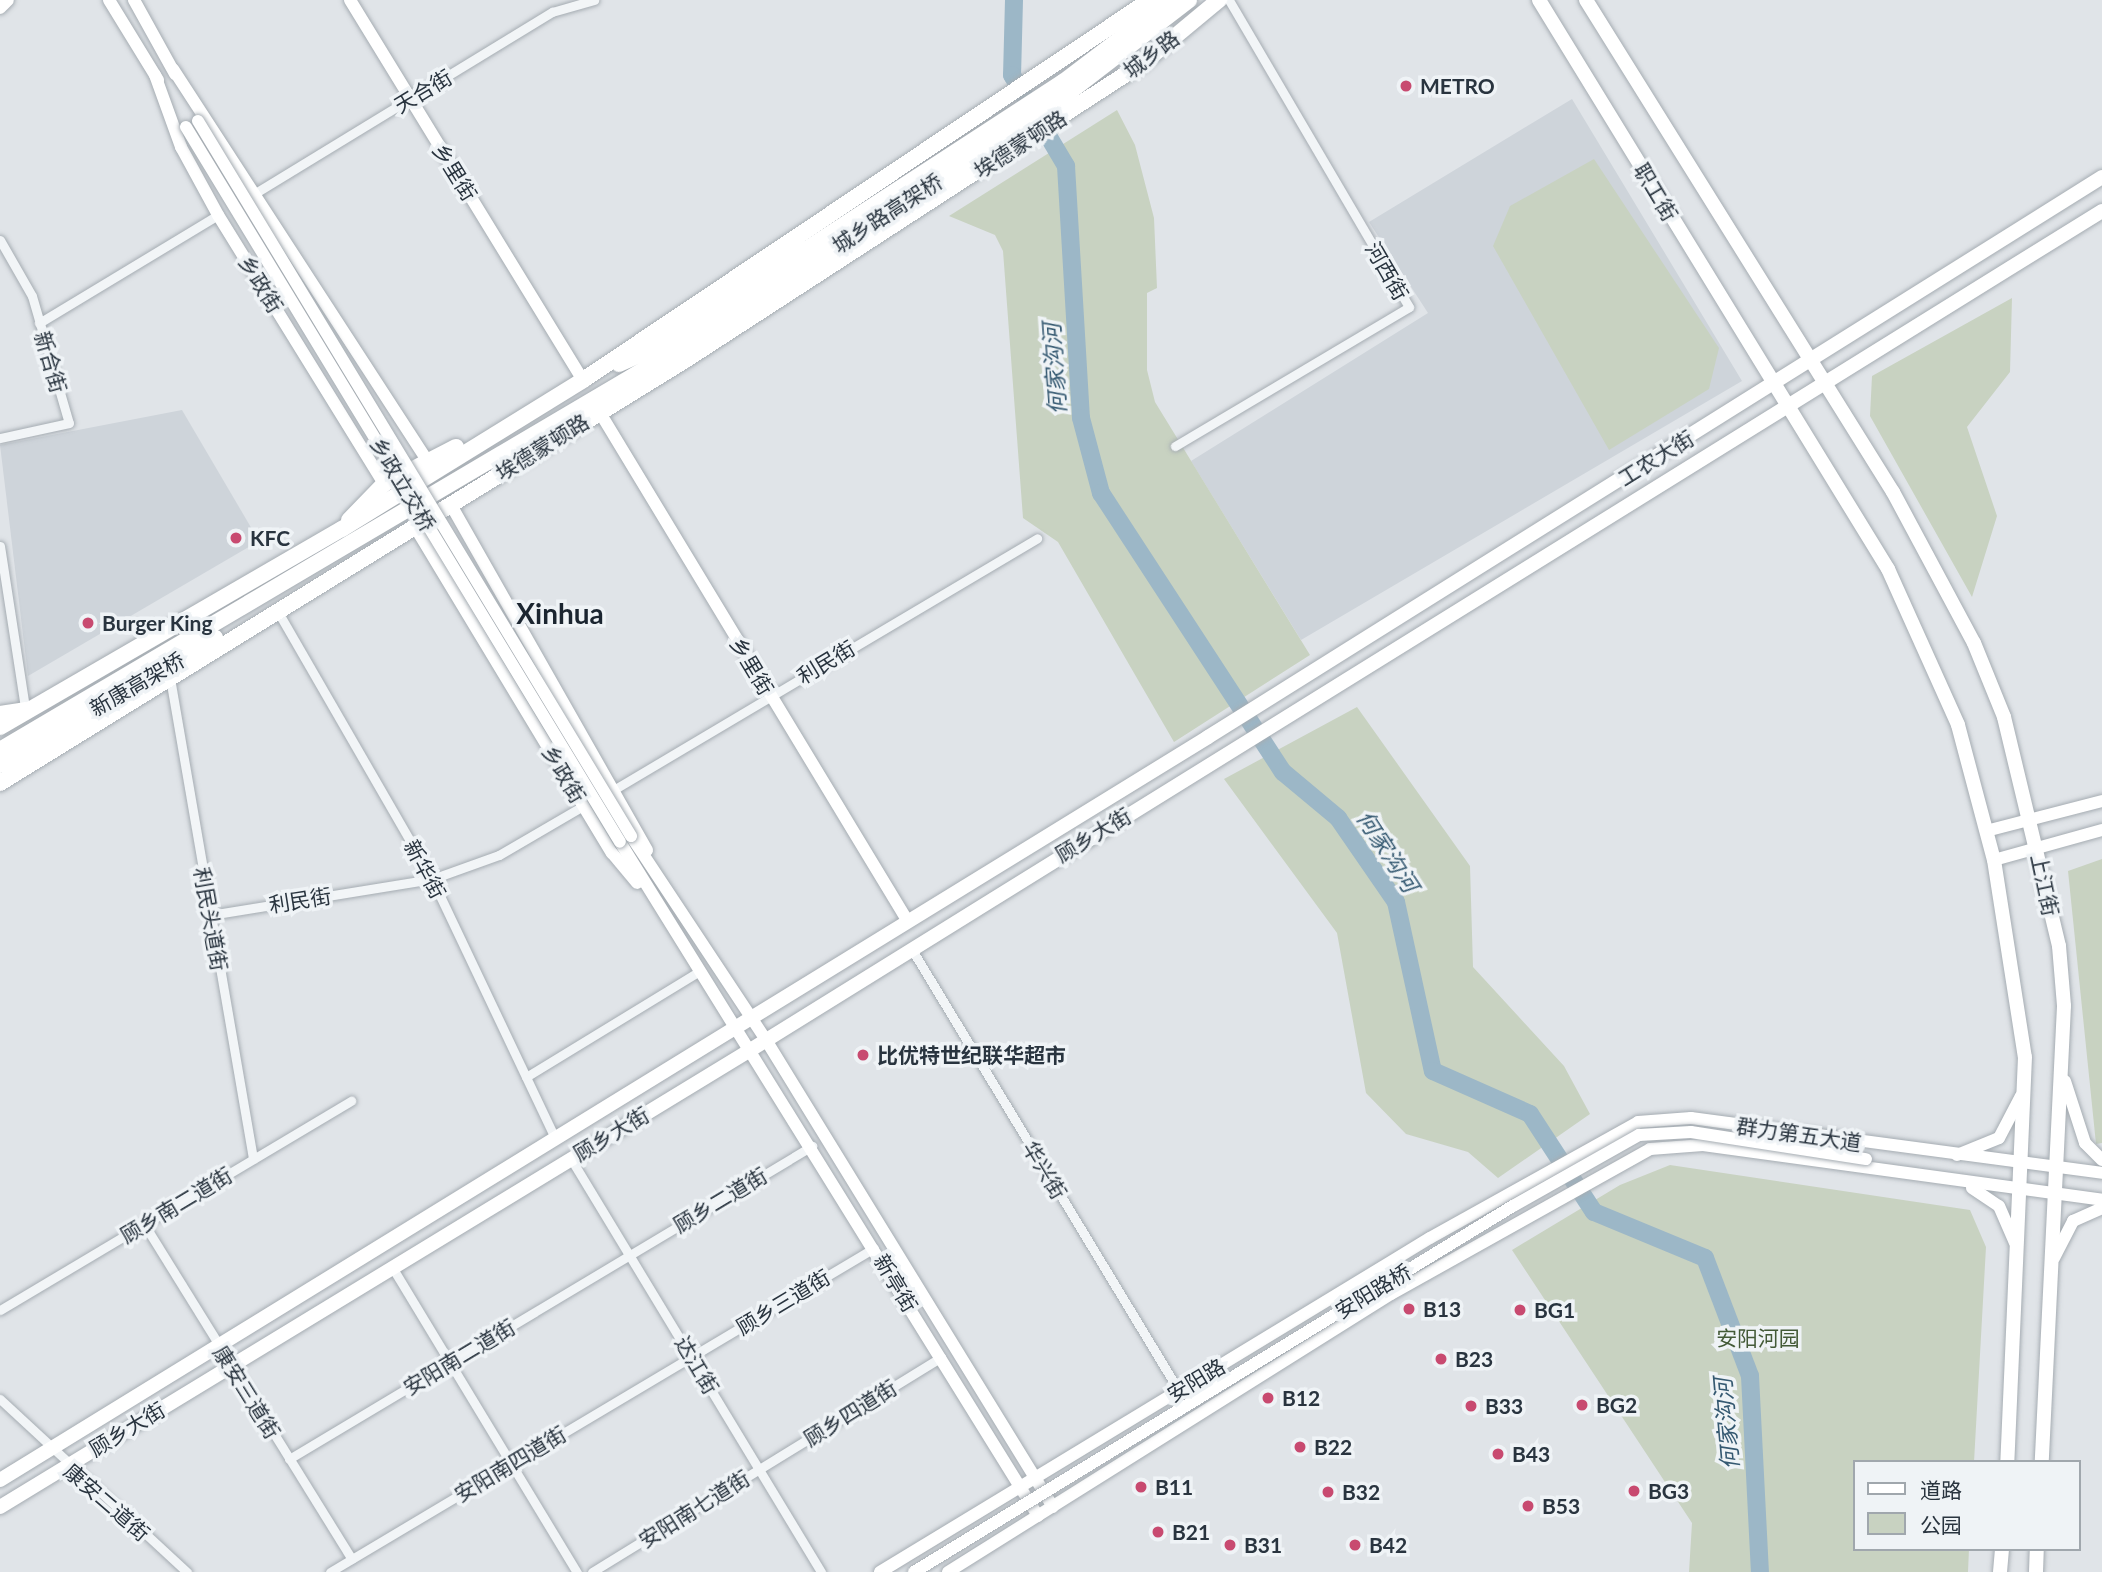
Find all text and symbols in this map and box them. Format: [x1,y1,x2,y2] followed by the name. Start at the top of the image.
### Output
[1118,25,1184,83] street label: 城乡路
[390,64,456,118] street label: 天合街
[1420,73,1495,99] place label: METRO
[1398,78,1414,94] marker: METRO
[969,105,1071,183] street label: 埃德蒙顿路
[428,139,482,205] street label: 乡里街
[1629,159,1683,225] street label: 职工街
[827,168,947,258] street label: 城乡路高架桥
[1360,237,1414,305] street label: 河西街
[234,251,288,317] street label: 乡政街
[1037,322,1071,416] water label: 何家沟河
[30,328,72,396] street label: 新合街
[491,408,593,486] street label: 埃德蒙顿路
[1614,425,1698,491] street label: 工农大街
[365,433,441,535] street label: 乡政立交桥
[250,525,290,551] place label: KFC
[228,530,244,546] marker: KFC
[516,596,604,630] district label: Xinhua
[102,610,213,636] place label: Burger King
[80,615,96,631] marker: Burger King
[725,633,779,699] street label: 乡里街
[793,635,859,689] street label: 利民街
[85,647,189,721] street label: 新康高架桥
[537,741,591,807] street label: 乡政街
[1051,803,1135,867] street label: 顾乡大街
[1351,805,1425,897] water label: 何家沟河
[399,835,451,903] street label: 新华街
[2026,852,2064,918] street label: 上江街
[189,865,233,973] street label: 利民头道街
[267,883,333,917] street label: 利民街
[877,1042,1066,1068] place label: 比优特世纪联华超市
[855,1047,871,1063] marker: 比优特世纪联华超市
[569,1102,653,1166] street label: 顾乡大街
[1735,1113,1863,1155] street label: 群力第五大道
[1018,1137,1072,1203] street label: 华兴街
[116,1162,236,1248] street label: 顾乡南二道街
[669,1162,771,1238] street label: 顾乡二道街
[869,1250,923,1316] street label: 新亭街
[1331,1259,1415,1323] street label: 安阳路桥
[732,1264,834,1340] street label: 顾乡三道街
[1423,1296,1461,1322] place label: B13
[1534,1297,1575,1323] place label: BG1
[1401,1301,1417,1317] marker: B13
[1512,1302,1528,1318] marker: BG1
[399,1314,519,1400] street label: 安阳南二道街
[1716,1325,1800,1351] park label: 安阳河园
[670,1332,724,1398] street label: 达江街
[208,1341,286,1443] street label: 康安三道街
[1455,1346,1493,1372] place label: B23
[1433,1351,1449,1367] marker: B23
[1163,1353,1229,1407] street label: 安阳路
[799,1374,901,1452] street label: 顾乡四道街
[1708,1377,1744,1471] water label: 何家沟河
[1282,1385,1320,1411] place label: B12
[1260,1390,1276,1406] marker: B12
[1596,1392,1637,1418] place label: BG2
[1485,1393,1523,1419] place label: B33
[85,1397,169,1461] street label: 顾乡大街
[1574,1397,1590,1413] marker: BG2
[1463,1398,1479,1414] marker: B33
[450,1421,570,1507] street label: 安阳南四道街
[1314,1434,1352,1460] place label: B22
[1292,1439,1308,1455] marker: B22
[1512,1441,1550,1467] place label: B43
[1490,1446,1506,1462] marker: B43
[59,1458,155,1546] street label: 康安二道街
[1854,1460,2081,1551] legend
[634,1465,754,1553] street label: 安阳南七道街
[1155,1474,1193,1500] place label: B11
[1920,1477,1962,1502] text: 道路
[1648,1478,1689,1504] place label: BG3
[1133,1479,1149,1495] marker: B11
[1342,1479,1380,1505] place label: B32
[1626,1483,1642,1499] marker: BG3
[1320,1484,1336,1500] marker: B32
[1542,1493,1580,1519] place label: B53
[1520,1498,1536,1514] marker: B53
[1920,1512,1962,1537] text: 公园
[1172,1519,1210,1545] place label: B21
[1150,1524,1166,1540] marker: B21
[1244,1532,1282,1558] place label: B31
[1369,1532,1407,1558] place label: B42
[1222,1537,1238,1553] marker: B31
[1347,1537,1363,1553] marker: B42

